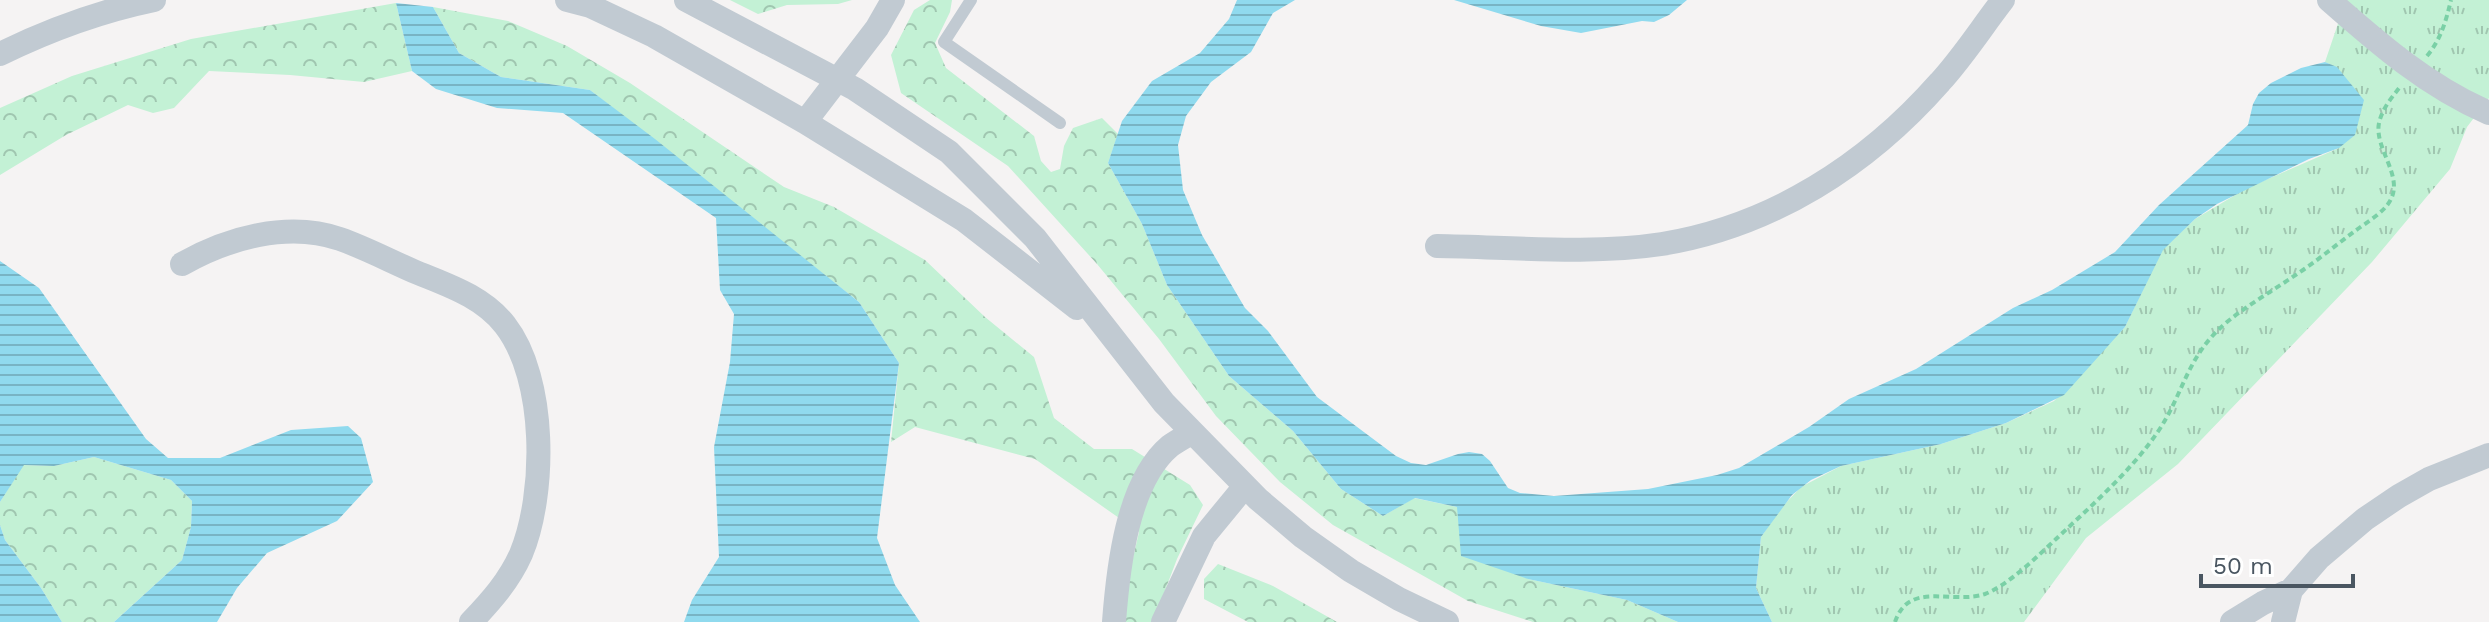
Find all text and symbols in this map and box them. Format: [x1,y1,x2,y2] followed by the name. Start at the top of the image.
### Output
[2201,538,2353,588] scale bar
[2213,552,2273,580] text: 50 m

